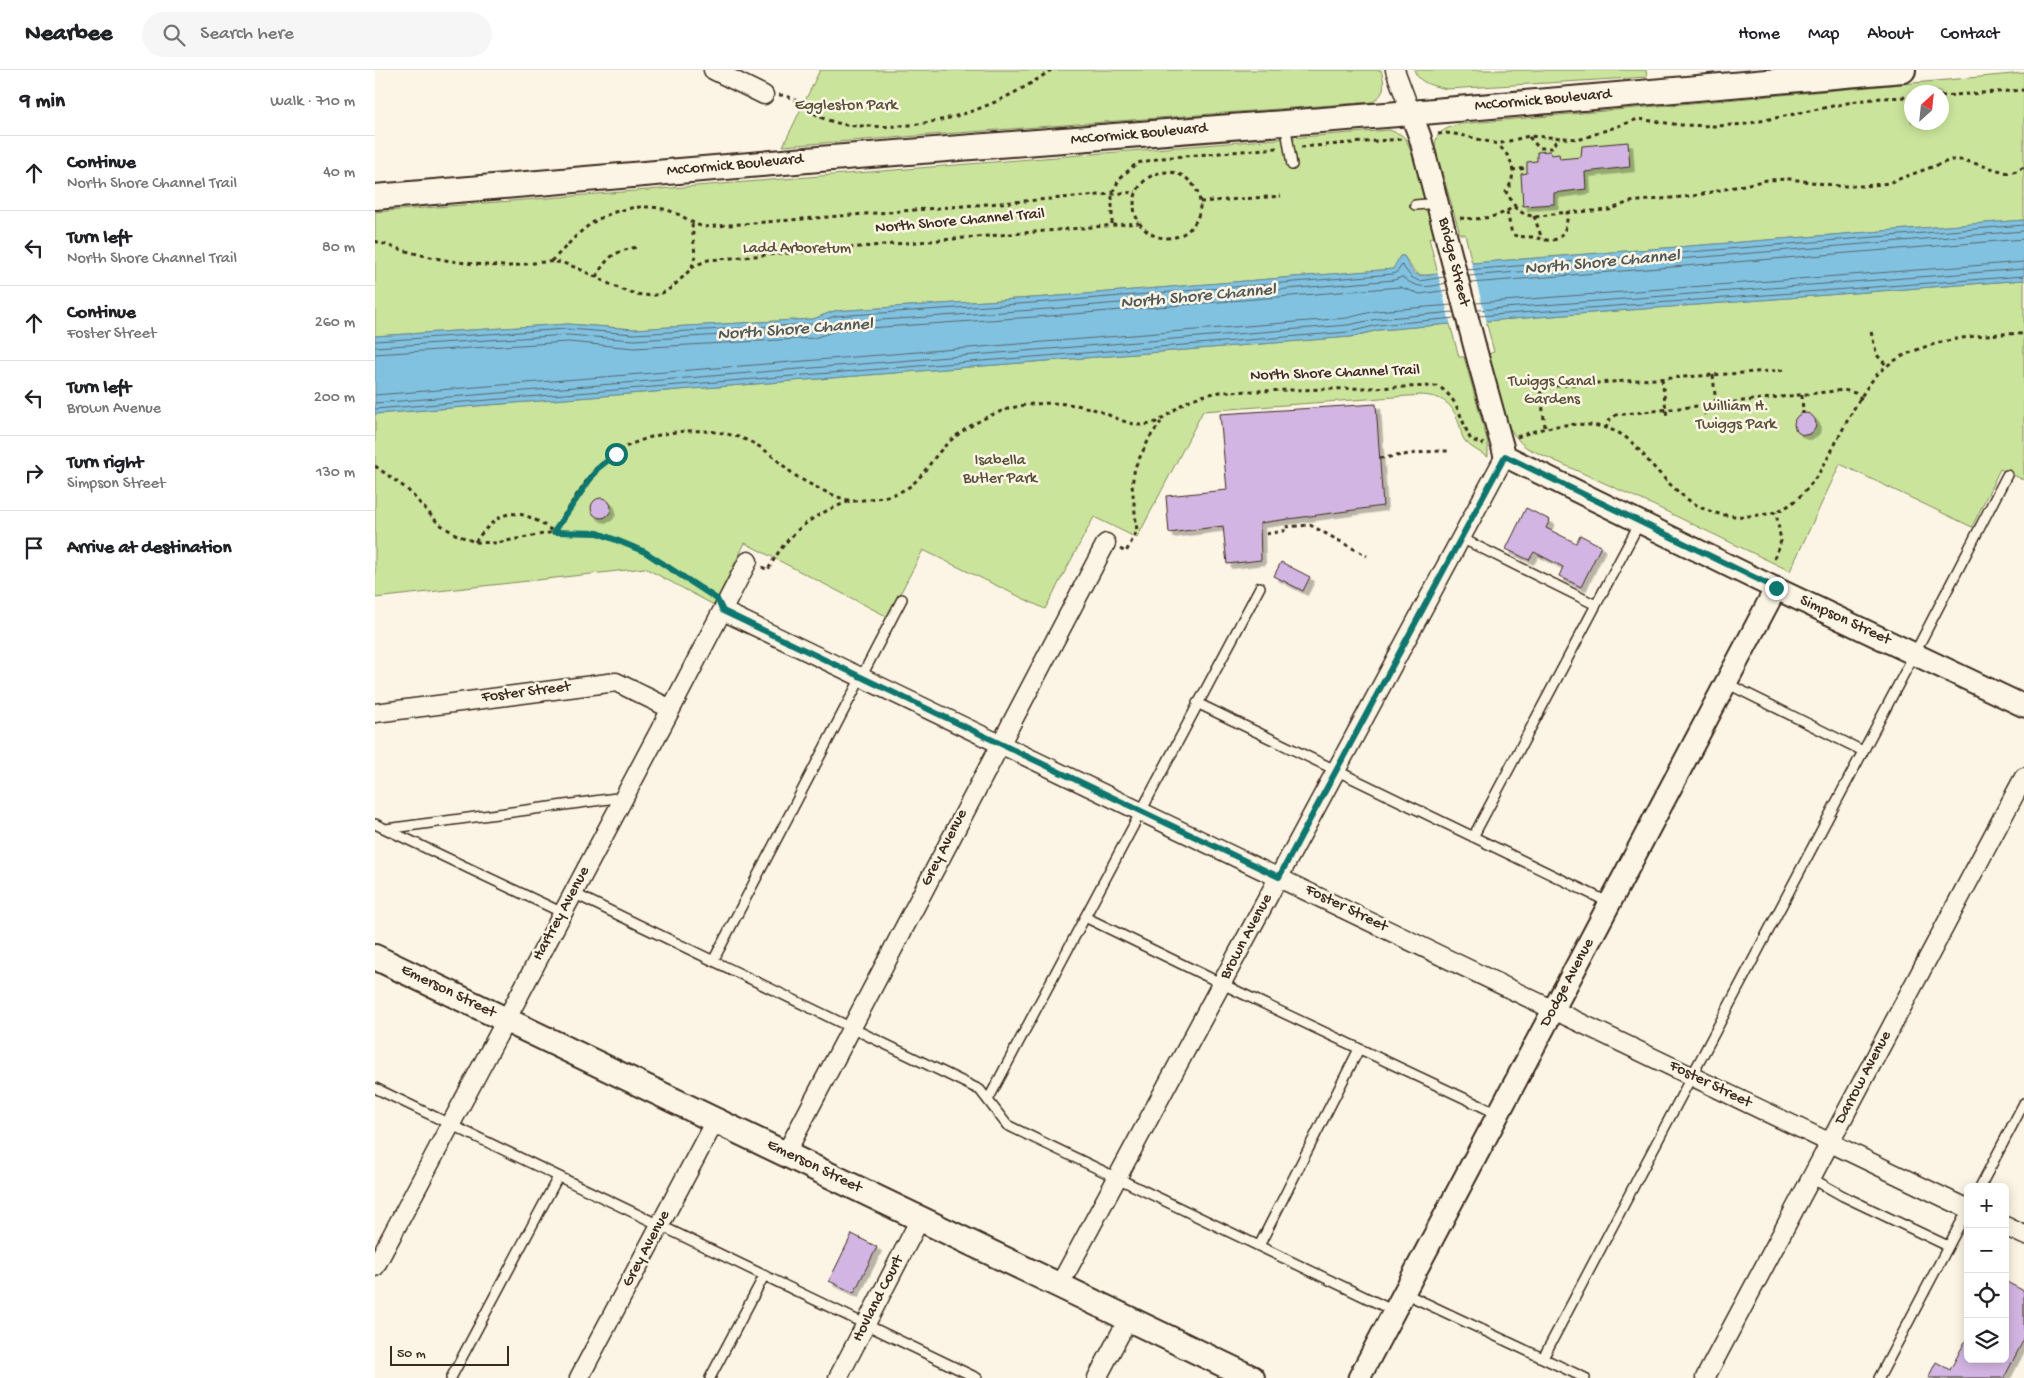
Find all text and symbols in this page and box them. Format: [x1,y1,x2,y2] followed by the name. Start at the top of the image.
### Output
[142,12,492,57] search box
[25,20,112,49] text: Nearbee
[160,21,188,49] icon: search
[200,23,294,46] text: Search here
[1738,24,1780,45] text: Home
[1808,24,1839,45] text: Map
[1867,24,1913,45] text: About
[1941,24,1999,45] text: Contact
[1474,85,1614,116] street label: McCormick Boulevard
[1904,85,1949,130] north arrow
[20,90,65,115] text: 9 min
[270,93,355,112] text: Walk · 710 m
[795,97,899,116] park label: Eggleston Park
[1070,119,1210,150] street label: McCormick Boulevard
[666,150,806,181] street label: McCormick Boulevard
[67,152,136,175] text: Continue
[20,159,48,187] icon: ahead
[323,164,355,183] text: 40 m
[67,175,237,194] text: North Shore Channel Trail
[875,205,1045,239] street label: North Shore Channel Trail
[1433,215,1474,310] street label: Bridge Street
[67,227,131,250] text: Turn left
[20,234,48,262] icon: left
[322,239,355,258] text: 80 m
[743,240,852,259] park label: Ladd Arboretum
[1523,246,1682,280] water label: North Shore Channel
[67,250,237,269] text: North Shore Channel Trail
[1119,280,1278,314] water label: North Shore Channel
[67,302,136,325] text: Continue
[20,309,48,337] icon: ahead
[315,314,355,333] text: 260 m
[717,314,874,346] water label: North Shore Channel
[67,325,156,344] text: Foster Street
[1250,362,1420,386] street label: North Shore Channel Trail
[1507,373,1596,410] park label: Twiggs Canal Gardens
[67,377,131,400] text: Turn left
[20,384,48,412] icon: left
[314,389,355,408] text: 200 m
[1695,398,1778,435] park label: William H. Twiggs Park
[67,400,161,419] text: Brown Avenue
[605,443,628,466] route start
[67,452,143,475] text: Turn right
[962,452,1039,489] park label: Isabella Butler Park
[20,459,48,487] icon: right
[316,464,355,483] text: 130 m
[67,475,165,494] text: Simpson Street
[20,534,48,562] icon: arrive
[67,537,231,560] text: Arrive at destination
[1765,577,1788,600] route end
[1796,592,1895,651] street label: Simpson Street
[480,678,573,708] street label: Foster Street
[918,806,973,890] street label: Grey Avenue
[529,863,595,964] street label: Hartrey Avenue
[1301,880,1392,938] street label: Foster Street
[1216,890,1278,984] street label: Brown Avenue
[1536,935,1600,1031] street label: Dodge Avenue
[397,961,500,1024] street label: Emerson Street
[1831,1027,1897,1129] street label: Darrow Avenue
[1665,1056,1756,1114] street label: Foster Street
[763,1136,866,1199] street label: Emerson Street
[1964,1183,2009,1363] map controls
[1964,1183,2009,1228] button: +
[619,1207,675,1290] street label: Grey Avenue
[1964,1228,2009,1273] button: −
[849,1251,910,1345] street label: Hovland Court
[1964,1273,2009,1318] button: locate
[1964,1318,2009,1363] button: layers
[390,1343,509,1366] scale bar
[397,1346,426,1363] text: 50 m

